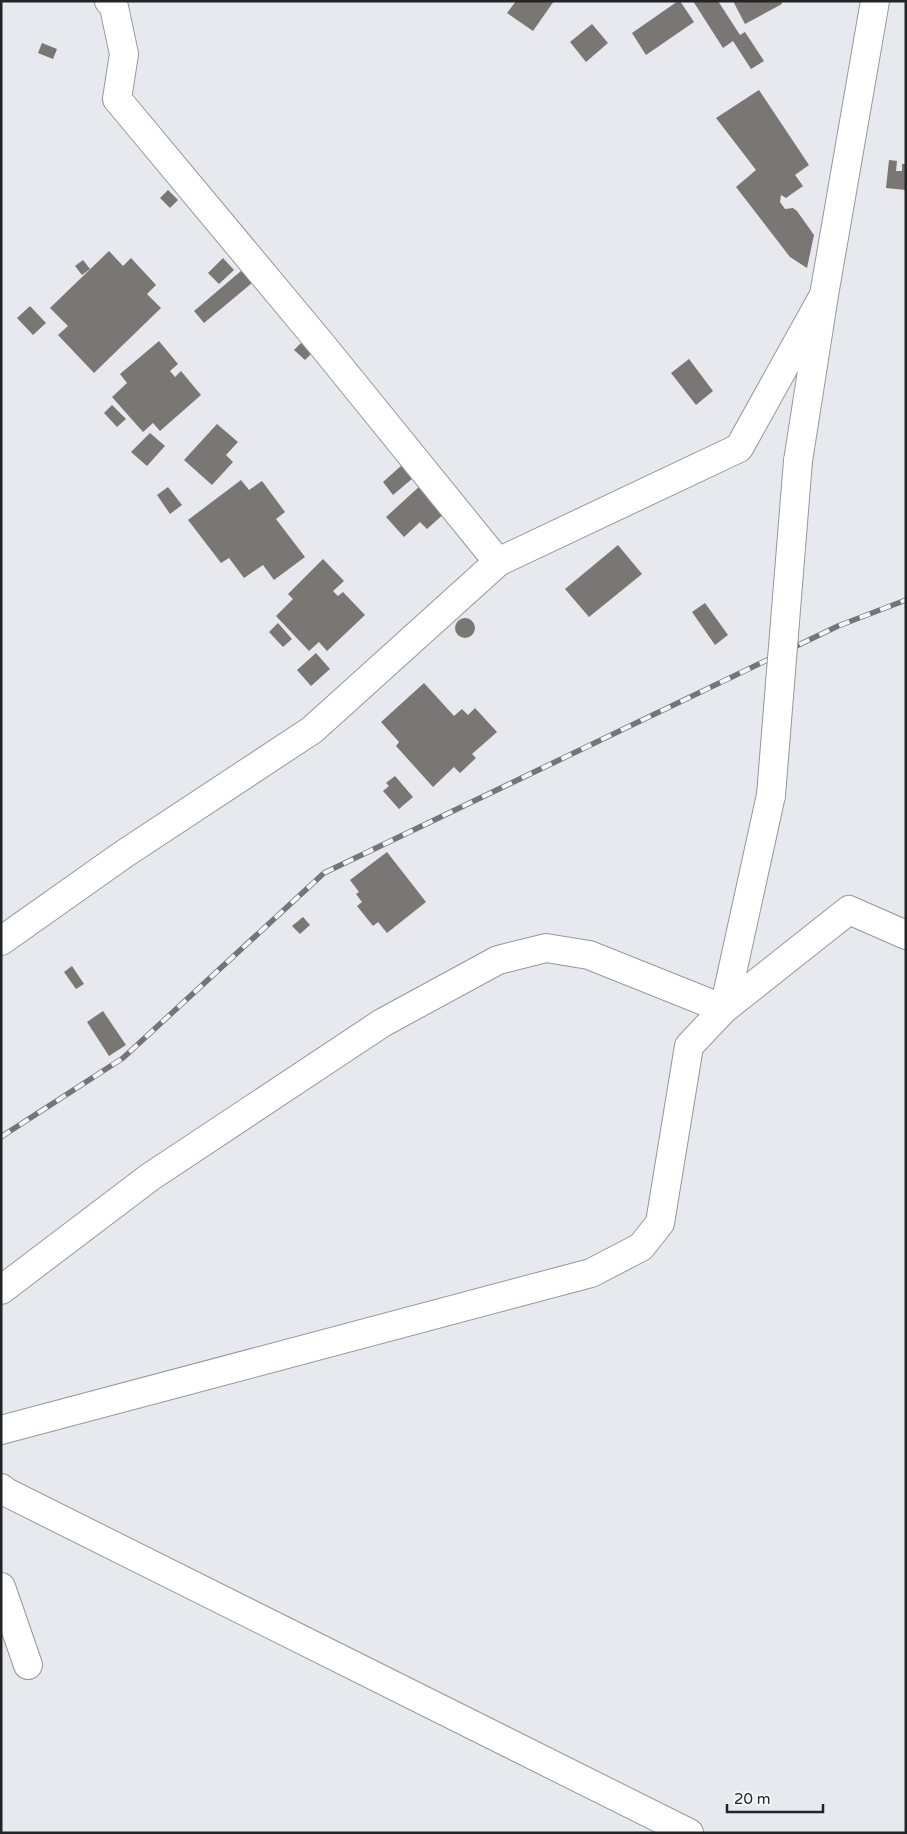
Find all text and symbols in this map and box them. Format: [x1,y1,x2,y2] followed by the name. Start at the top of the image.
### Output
[727,1782,823,1814] scale bar
[734,1790,771,1808] text: 20 m

